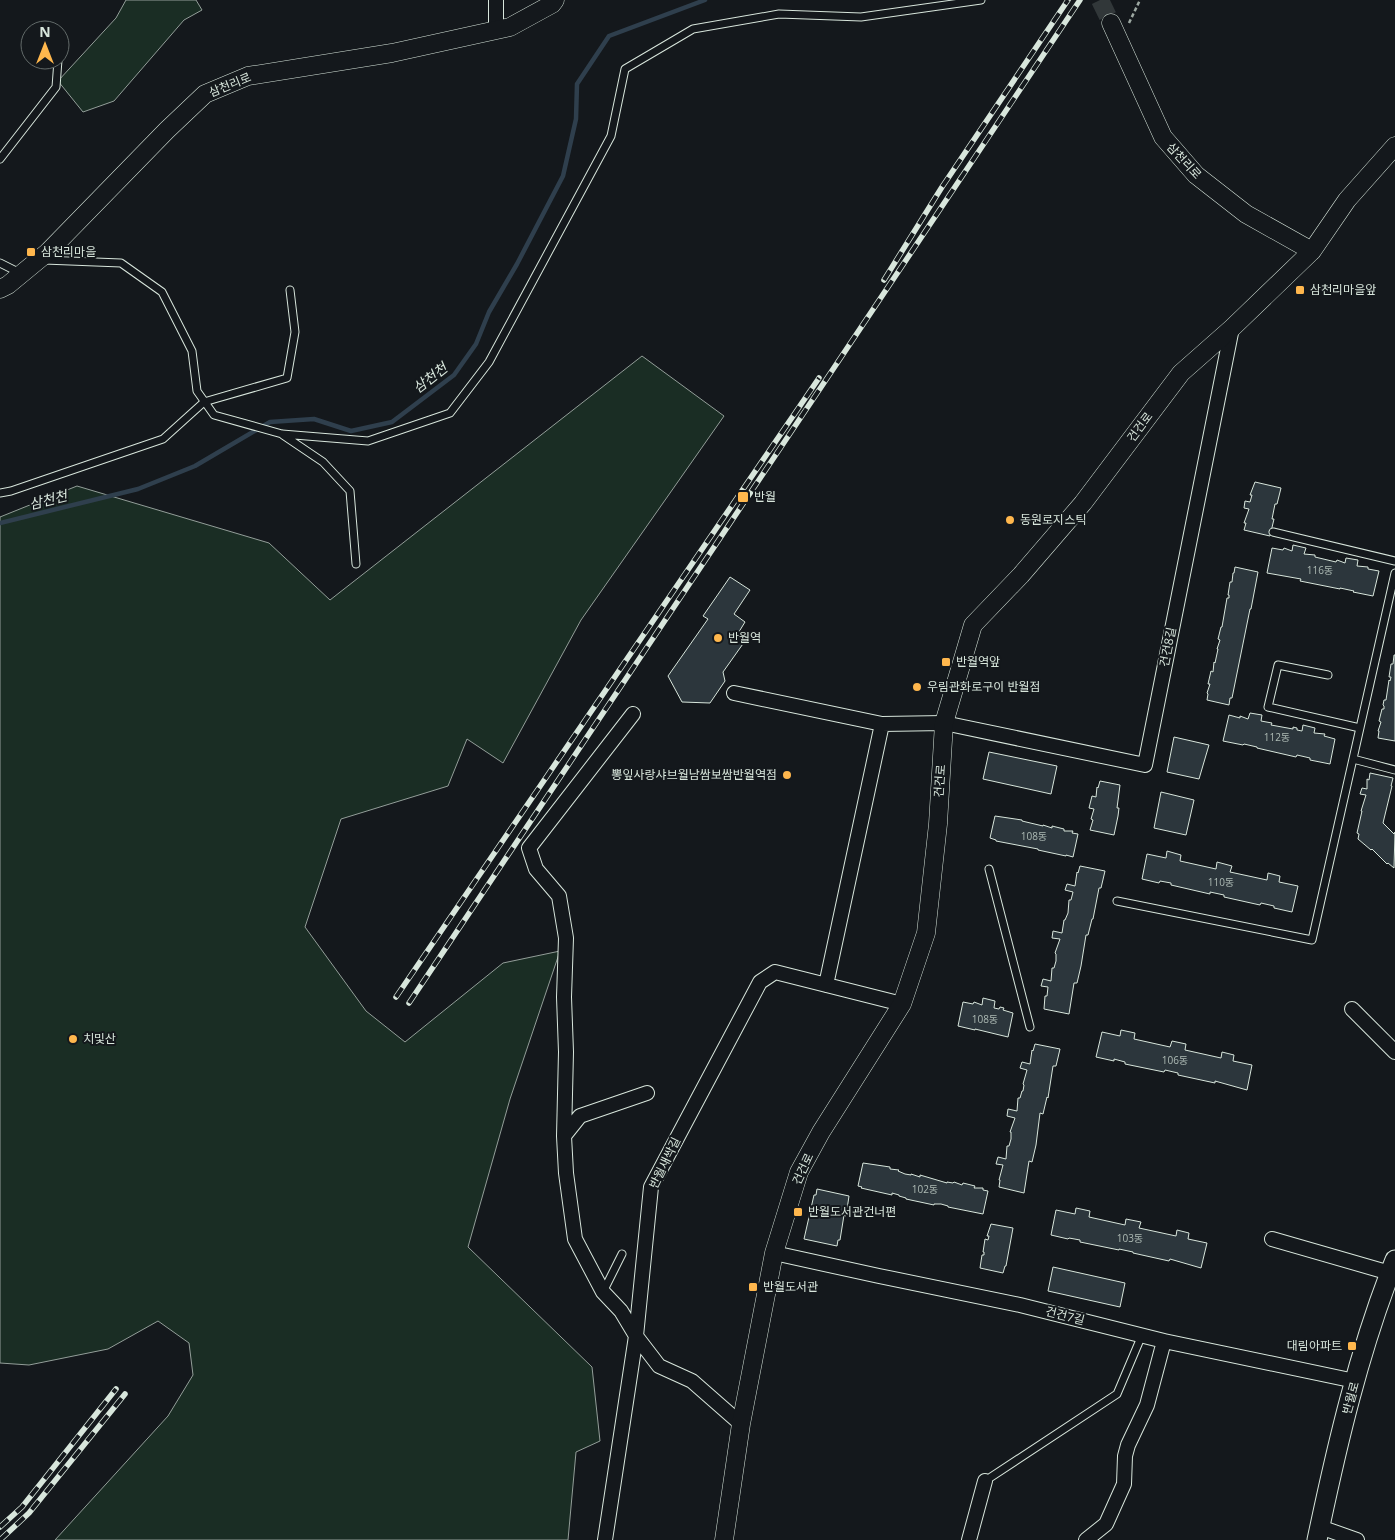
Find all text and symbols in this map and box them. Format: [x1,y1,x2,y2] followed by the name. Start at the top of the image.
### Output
[20,20,70,70] north arrow
[39,22,51,41] text: N
[206,68,253,101] street label: 삼천리로
[1163,139,1206,183] street label: 삼천리로
[41,243,96,260] place label: 삼천리마을
[25,246,37,258] marker: 삼천리마을
[1310,281,1376,298] place label: 삼천리마을앞
[1294,284,1306,296] marker: 삼천리마을앞
[409,358,452,397] water label: 삼천천
[1123,408,1156,445] street label: 건건로
[27,485,70,513] water label: 삼천천
[754,488,776,505] place label: 반월
[736,490,750,504] marker: 반월
[1020,511,1086,528] place label: 동원로지스틱
[1004,514,1016,526] marker: 동원로지스틱
[1307,563,1333,577] house number: 116동
[1155,626,1180,668] street label: 건건8길
[728,629,761,646] place label: 반월역
[712,632,724,644] marker: 반월역
[956,653,1000,670] place label: 반월역앞
[940,656,952,668] marker: 반월역앞
[927,678,1041,695] place label: 우림관화로구이 반월점
[911,681,923,693] marker: 우림관화로구이 반월점
[1264,730,1290,744] house number: 112동
[930,764,949,798] street label: 건건로
[611,766,777,783] place label: 뽕잎사랑샤브월남쌈보쌈반월역점
[781,769,793,781] marker: 뽕잎사랑샤브월남쌈보쌈반월역점
[1021,829,1047,843] house number: 108동
[1208,875,1234,889] house number: 110동
[972,1012,998,1026] house number: 108동
[83,1030,116,1047] place label: 치및산
[67,1033,79,1045] marker: 치및산
[1162,1053,1188,1067] house number: 106동
[645,1134,684,1191] street label: 반월새싹길
[788,1150,817,1187] street label: 건건로
[912,1182,938,1196] house number: 102동
[808,1203,896,1220] place label: 반월도서관건너편
[792,1206,804,1218] marker: 반월도서관건너편
[1117,1231,1143,1245] house number: 103동
[763,1278,818,1295] place label: 반월도서관
[747,1281,759,1293] marker: 반월도서관
[1044,1302,1087,1329] street label: 건건7길
[1287,1337,1342,1354] place label: 대림아파트
[1346,1340,1358,1352] marker: 대림아파트
[1338,1380,1363,1416] street label: 반월로

